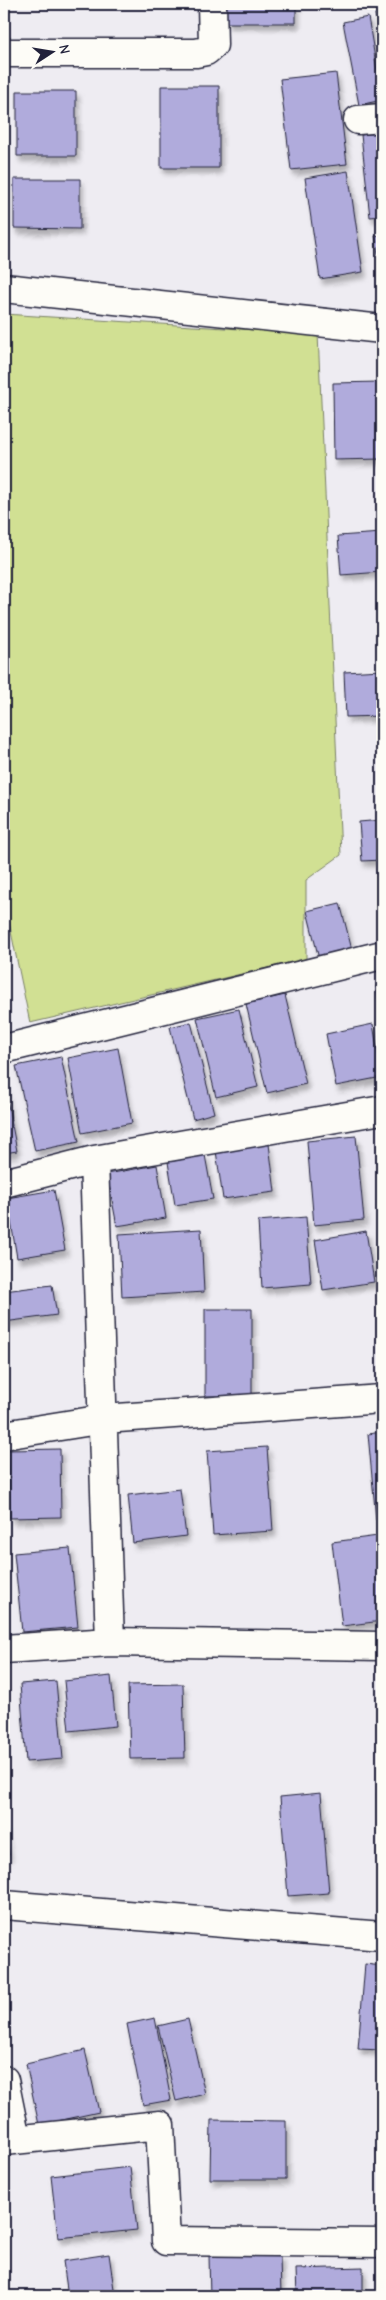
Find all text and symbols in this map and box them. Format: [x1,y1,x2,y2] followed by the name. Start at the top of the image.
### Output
[28,28,78,78] north arrow
[55,43,73,56] text: N

